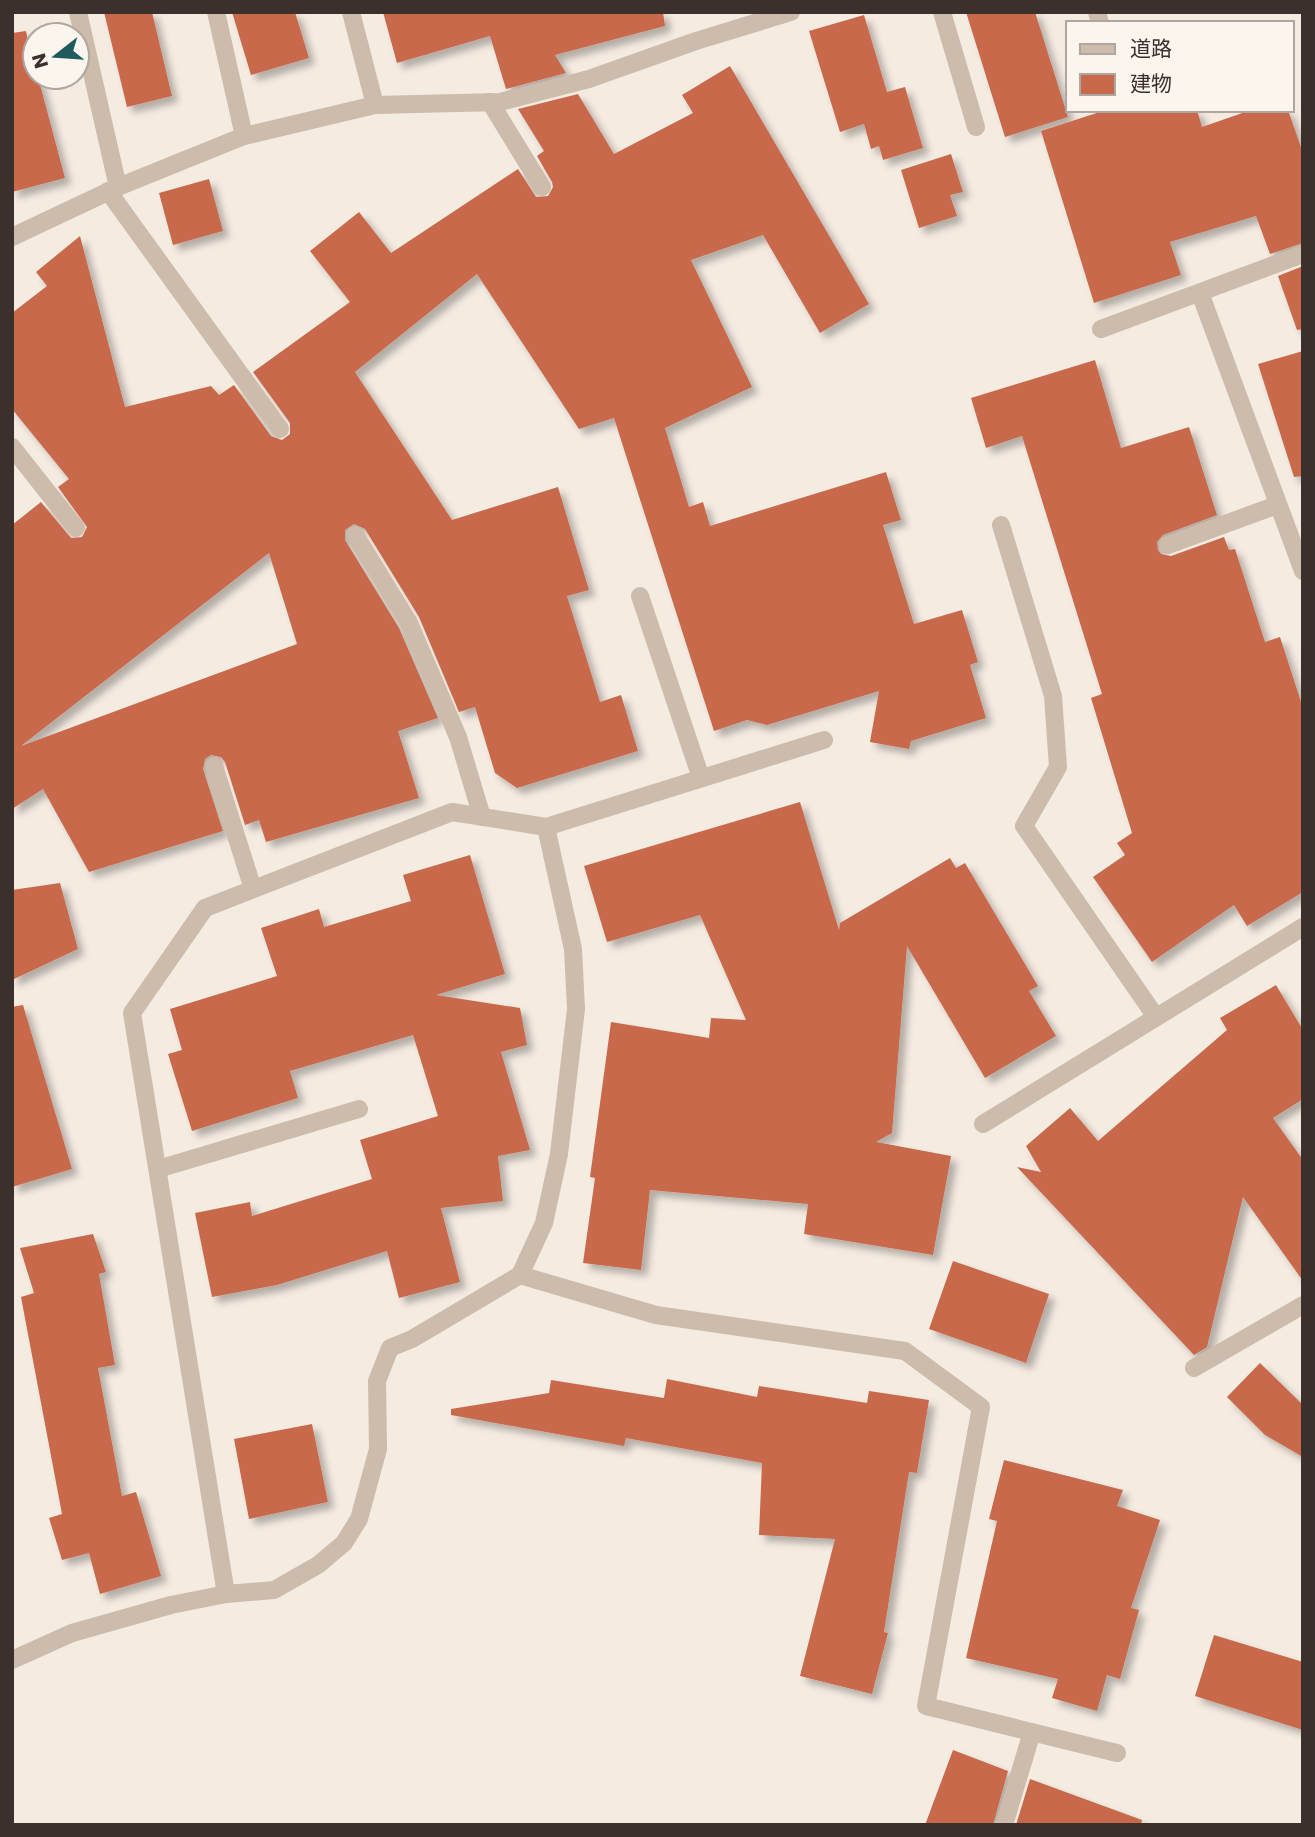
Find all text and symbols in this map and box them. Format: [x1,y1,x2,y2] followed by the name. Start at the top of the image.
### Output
[21,21,91,91] north arrow
[1066,21,1294,112] legend
[1130,34,1172,63] text: 道路
[25,50,55,72] text: N
[1130,69,1172,98] text: 建物

